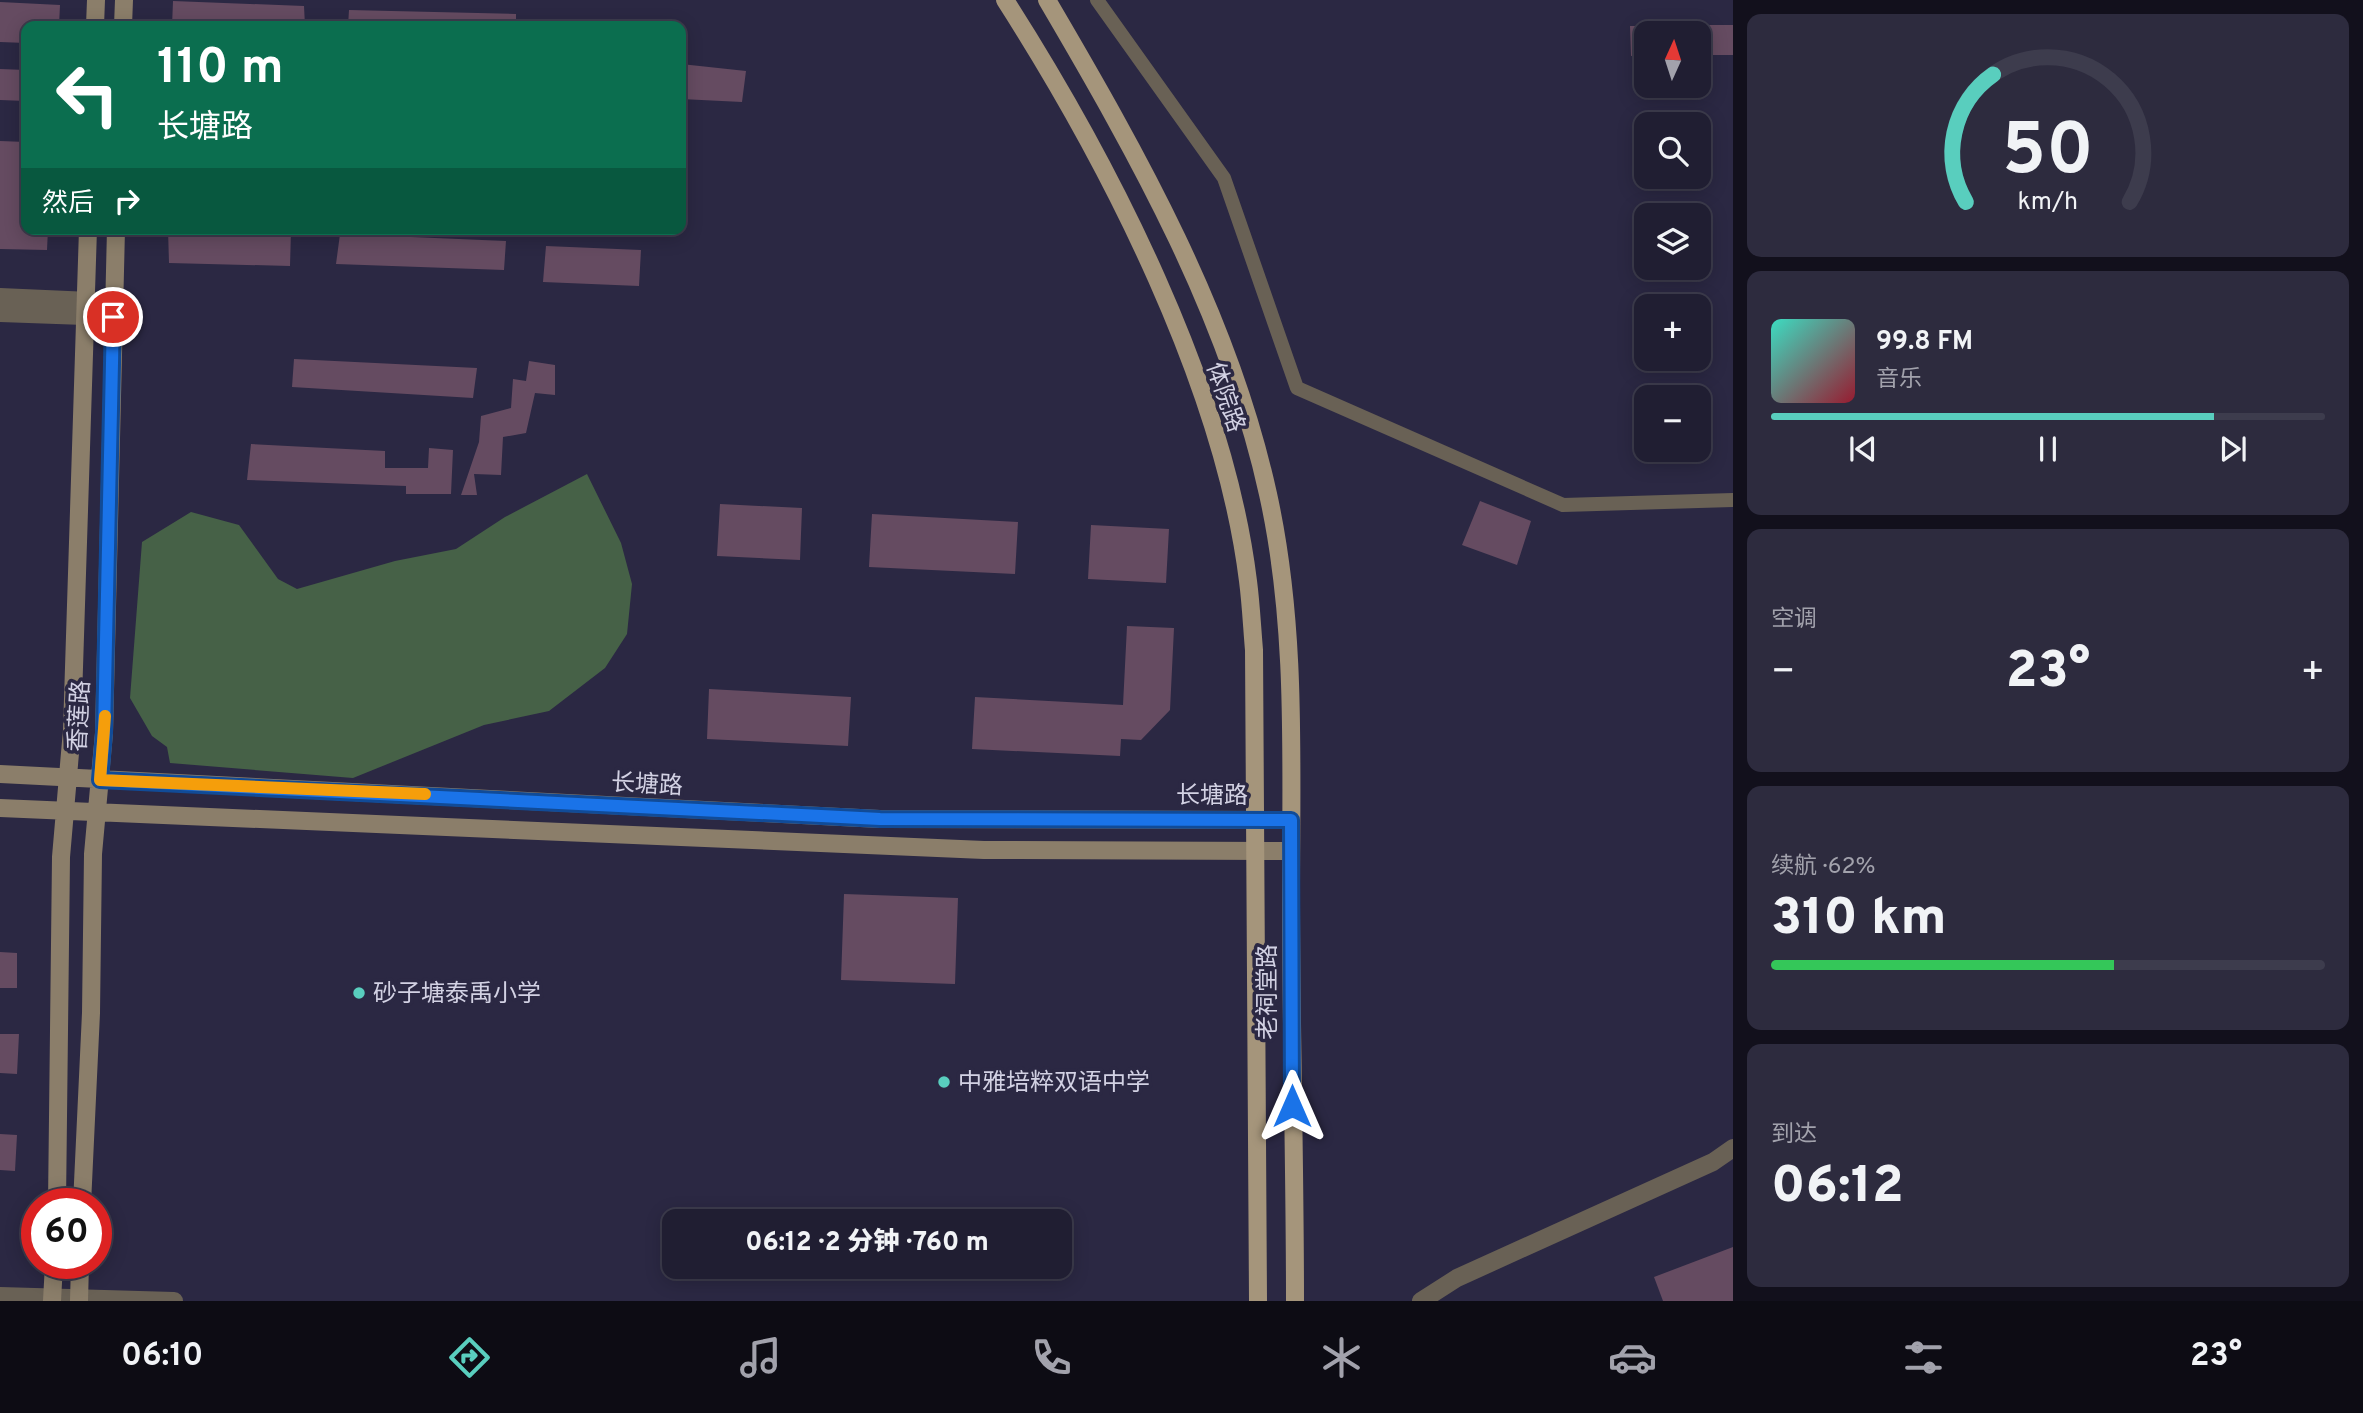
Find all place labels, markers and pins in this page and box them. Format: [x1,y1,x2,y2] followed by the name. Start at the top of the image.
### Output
[83,287,143,347] pin
[373,980,541,1010] place label: 砂子塘泰禹小学
[351,985,367,1001] marker: 砂子塘泰禹小学
[958,1069,1150,1099] place label: 中雅培粹双语中学
[936,1074,952,1090] marker: 中雅培粹双语中学

